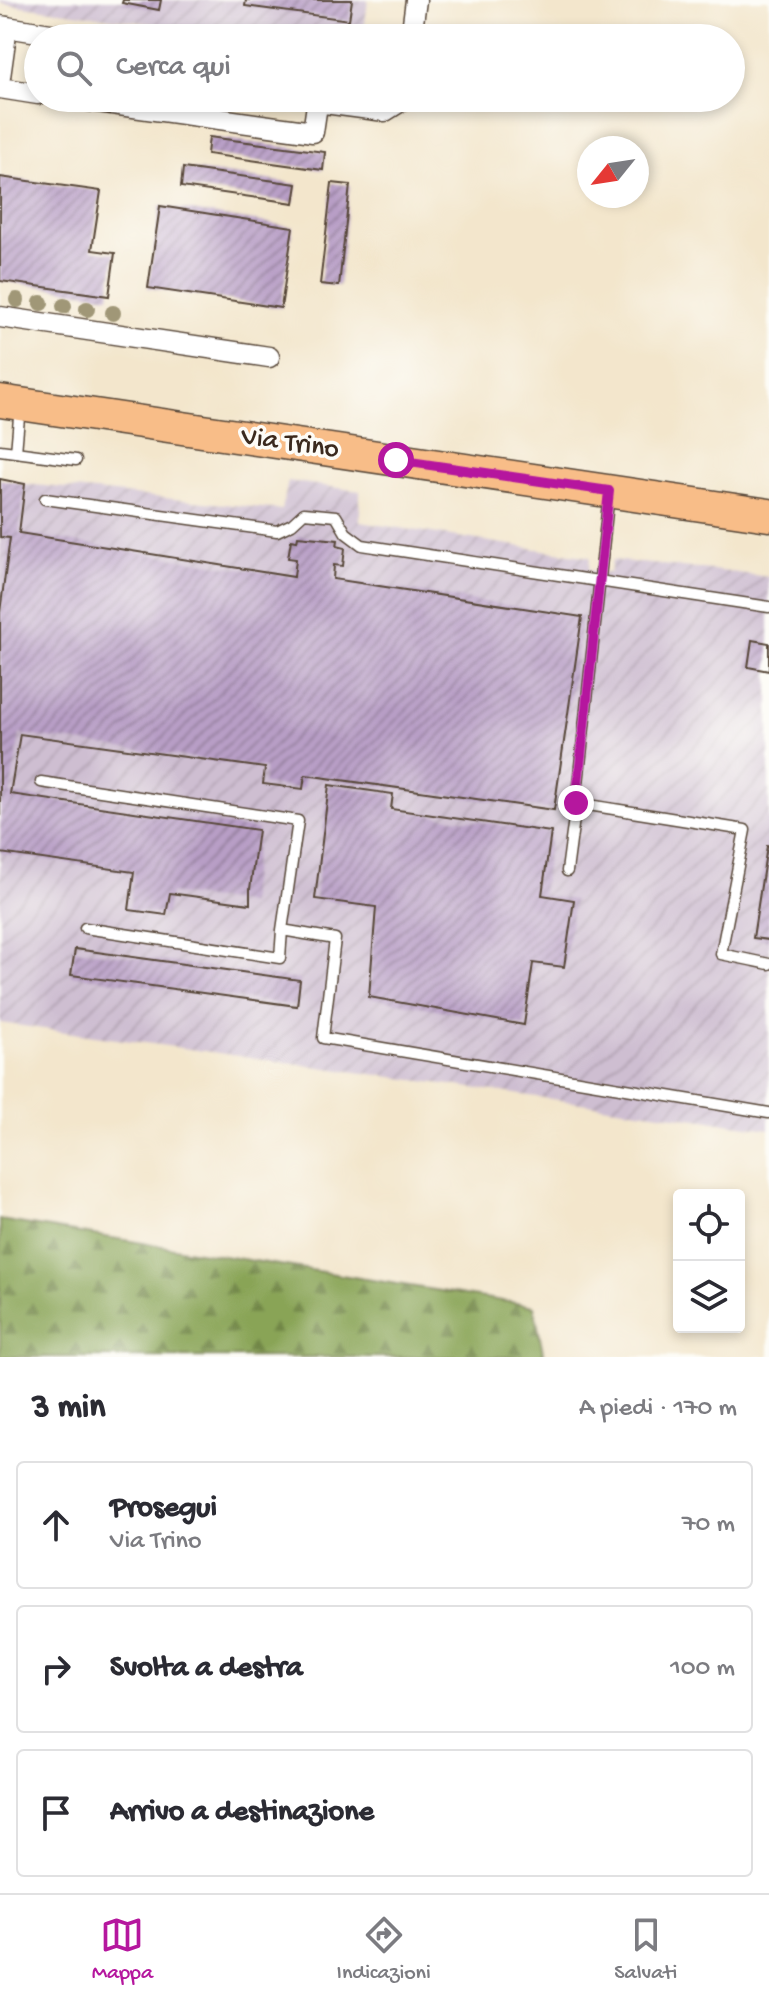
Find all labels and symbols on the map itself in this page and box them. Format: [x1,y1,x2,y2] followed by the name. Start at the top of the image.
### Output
[577,136,649,208] north arrow
[238,421,341,467] street label: Via Trino
[378,442,414,478] route start
[558,785,594,821] route end

